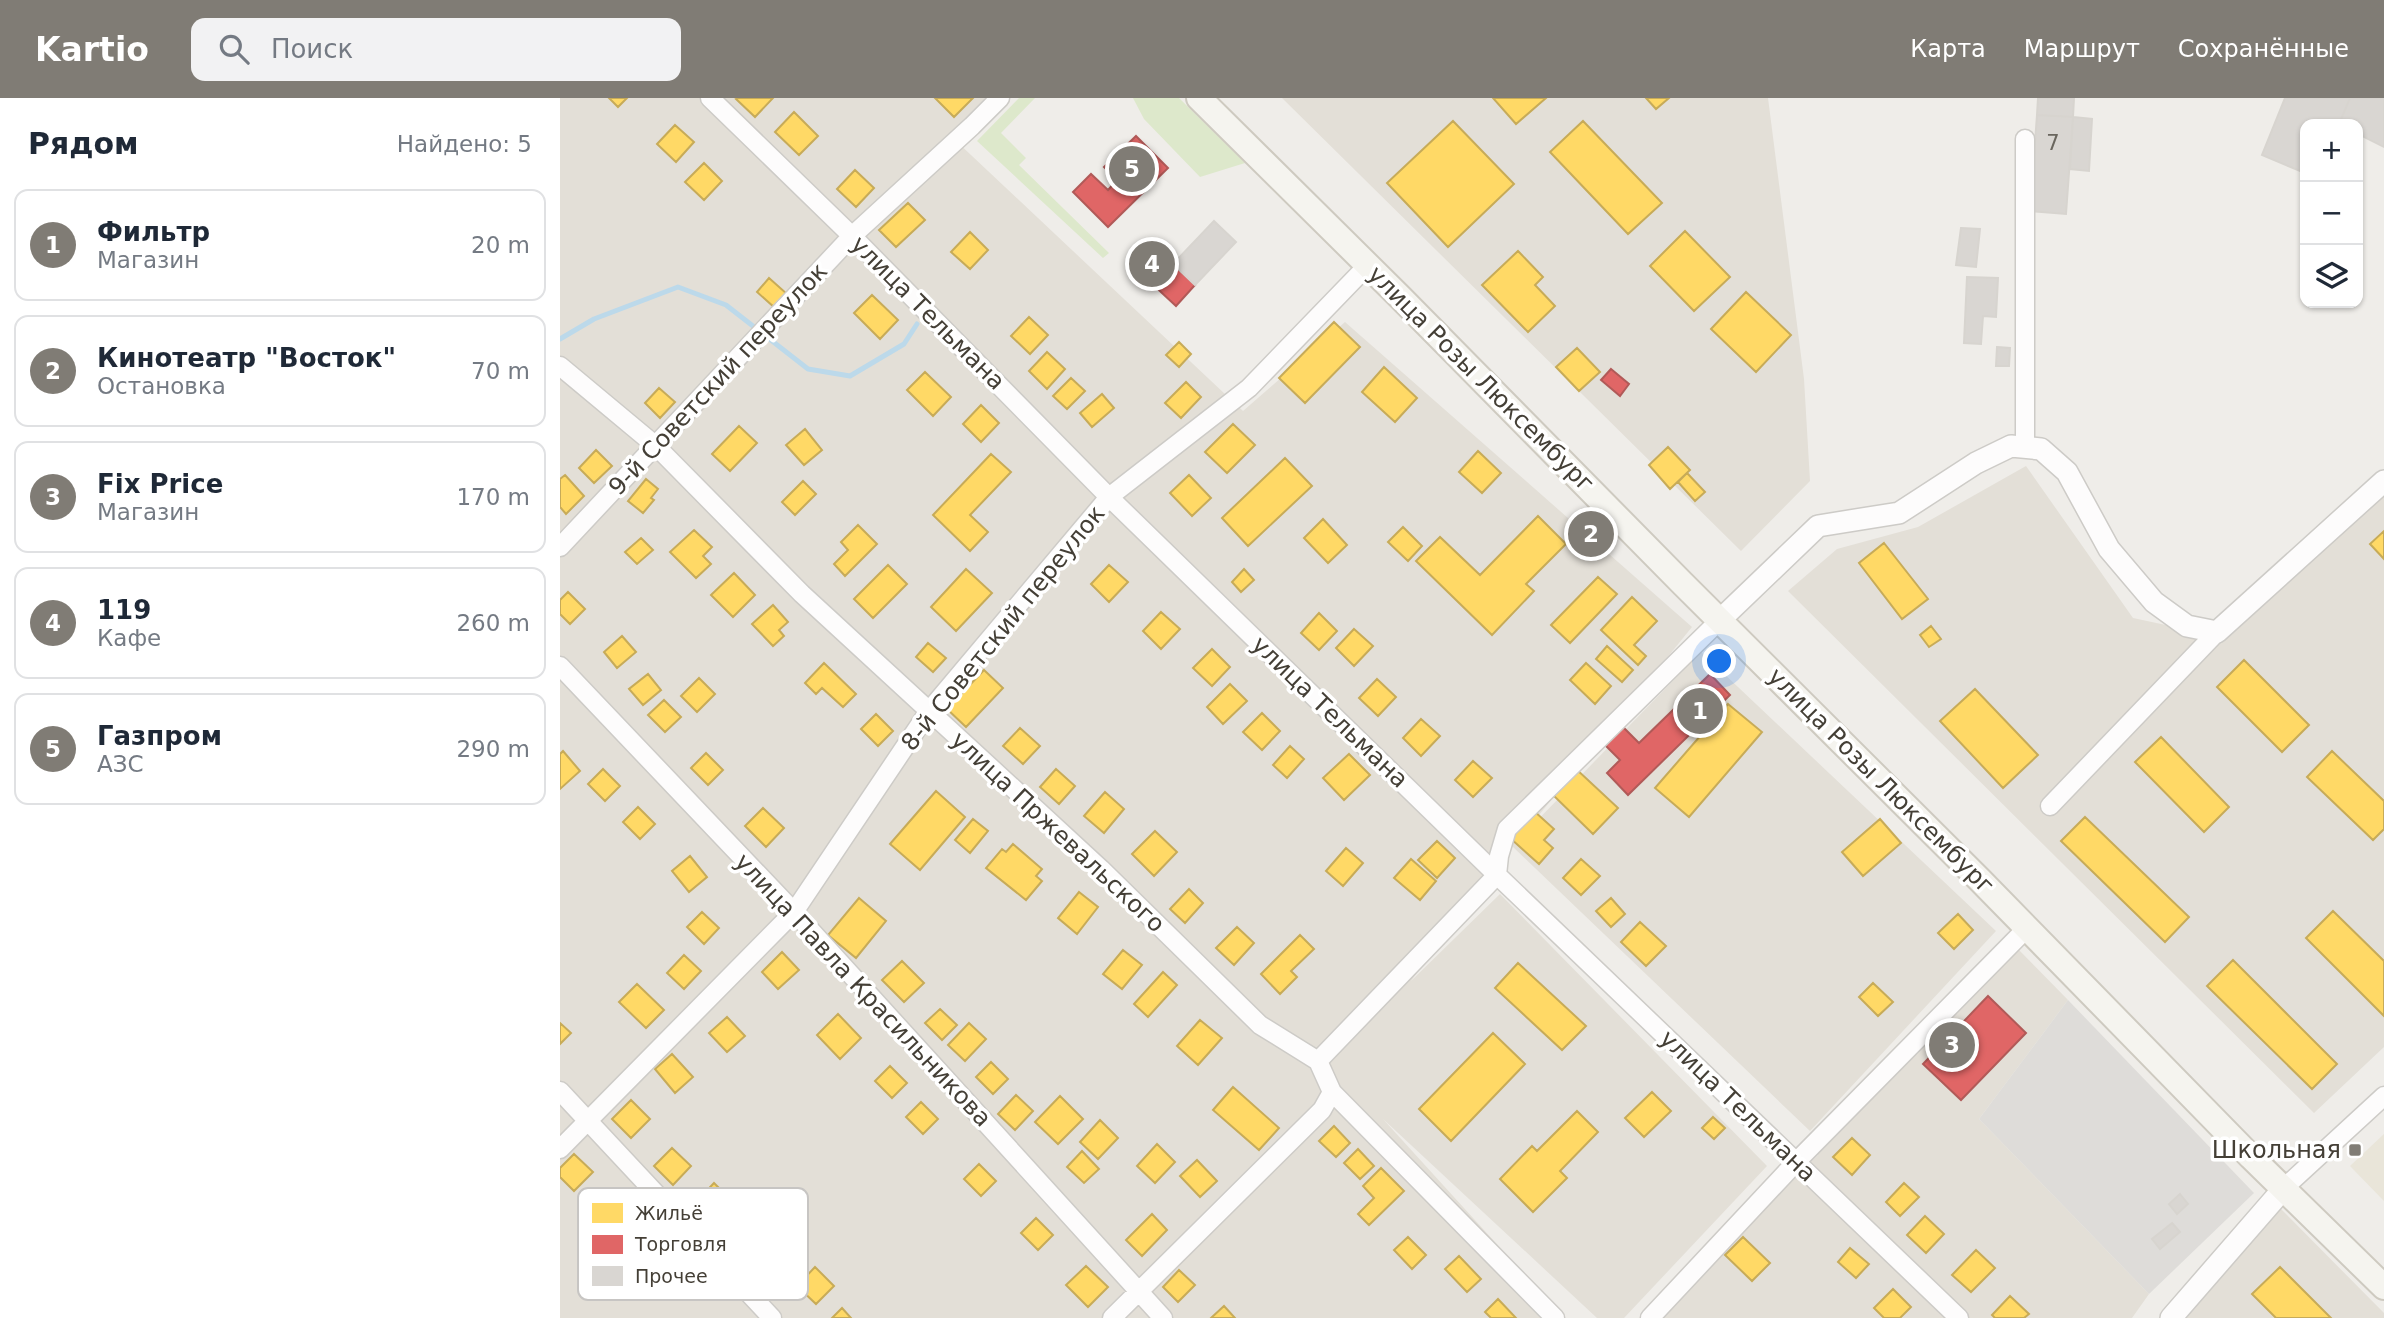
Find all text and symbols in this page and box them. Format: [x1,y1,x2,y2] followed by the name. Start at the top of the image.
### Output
[191,18,681,81] search box
[35,30,149,69] text: Kartio
[215,30,253,68] icon: search
[271,34,353,64] text: Поиск
[1910,35,1986,63] text: Карта
[2024,35,2140,63] text: Маршрут
[2178,35,2349,63] text: Сохранённые
[2300,119,2363,308] map controls
[2300,119,2363,182] button: +
[28,126,139,161] text: Рядом
[397,131,532,157] text: Найдено: 5
[2046,131,2060,155] house number: 7
[1109,143,1155,195] pin: 5
[2300,182,2363,245] button: −
[97,217,210,247] text: Фильтр
[845,230,1011,396] street label: улица Тельмана
[45,232,61,258] text: 1
[471,232,530,258] text: 20 m
[1129,238,1175,290] pin: 4
[2300,245,2363,308] button: layers
[97,247,199,273] text: Магазин
[603,257,833,501] street label: 9-й Советский переулок
[1362,260,1600,498] street label: улица Розы Люксембург
[97,343,396,373] text: Кинотеатр "Восток"
[45,358,61,384] text: 2
[471,358,530,384] text: 70 m
[97,373,226,399] text: Остановка
[97,469,223,499] text: Fix Price
[45,484,61,510] text: 3
[456,484,530,510] text: 170 m
[97,499,199,525] text: Магазин
[895,500,1111,756] street label: 8-й Советский переулок
[1568,508,1614,560] pin: 2
[97,595,151,625] text: 119
[45,610,61,636] text: 4
[456,610,530,636] text: 260 m
[97,625,161,651] text: Кафе
[1246,630,1414,794] street label: улица Тельмана
[1702,644,1736,678] your location
[1762,662,2000,900] street label: улица Розы Люксембург
[1677,685,1723,737] pin: 1
[97,721,222,751] text: Газпром
[946,726,1170,938] street label: улица Пржевальского
[45,736,61,762] text: 5
[456,736,530,762] text: 290 m
[97,751,144,777] text: АЗС
[729,848,997,1132] street label: улица Павла Красильникова
[1929,1019,1975,1071] pin: 3
[1654,1024,1822,1188] street label: улица Тельмана
[2212,1136,2341,1164] place label: Школьная
[2347,1142,2363,1158] marker: Школьная
[578,1188,808,1300] legend
[635,1202,703,1224] text: Жильё
[634,1233,727,1255] text: Торговля
[635,1265,708,1287] text: Прочее

